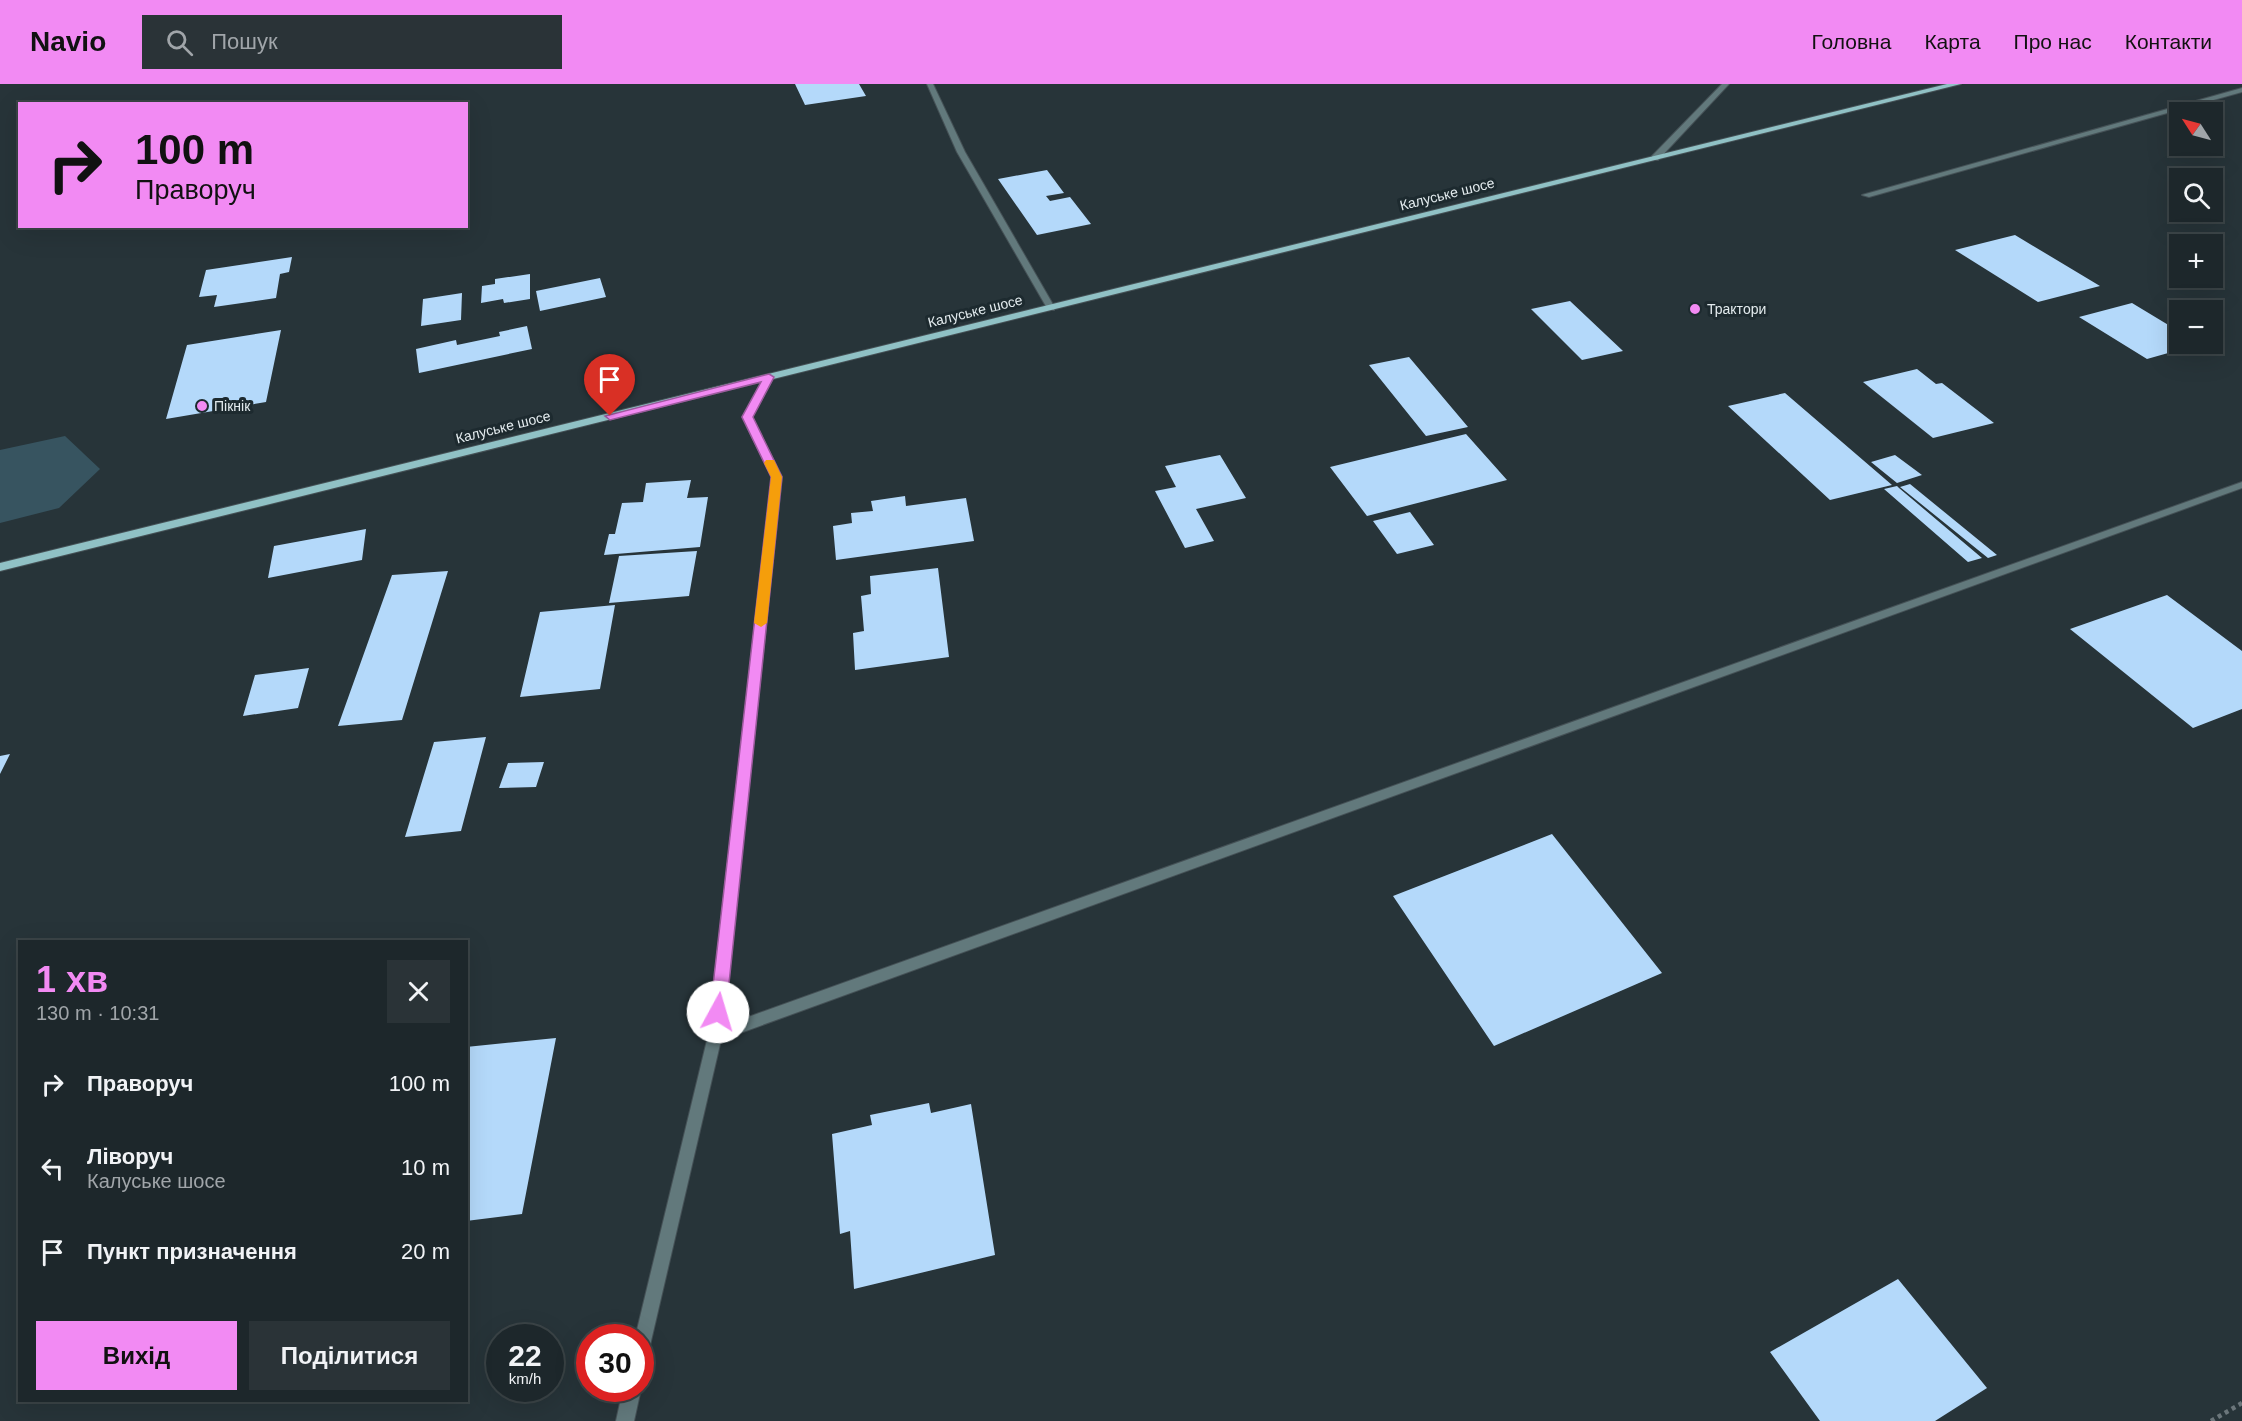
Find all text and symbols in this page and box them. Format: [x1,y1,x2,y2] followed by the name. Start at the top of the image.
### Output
[142,15,562,69] search box
[30,26,106,57] text: Navio
[163,26,196,59] icon: search
[211,29,278,54] text: Пошук
[1812,30,1891,53] text: Головна
[1924,30,1981,53] text: Карта
[2014,30,2092,53] text: Про нас
[2125,30,2212,53] text: Контакти
[2169,102,2223,156] north arrow
[2169,102,2223,354] map controls
[36,126,114,204] icon: right
[135,126,254,173] text: 100 m
[2169,168,2223,222] button: search
[1398,174,1496,213] street label: Калуське шосе
[135,175,256,205] text: Праворуч
[2169,234,2223,288] button: +
[926,291,1024,330] street label: Калуське шосе
[2169,300,2223,354] button: −
[1707,301,1766,317] place label: Трактори
[1688,302,1702,316] marker: Трактори
[584,354,635,416] pin
[593,363,626,396] icon: arrive
[214,398,251,414] place label: Пікнік
[195,399,209,413] marker: Пікнік
[454,407,552,446] street label: Калуське шосе
[36,959,108,1000] text: 1 хв
[387,960,450,1023] button: close
[686,980,750,1044] position arrow
[36,1002,159,1024] text: 130 m · 10:31
[36,1068,69,1101] icon: right
[87,1071,193,1096] text: Праворуч
[389,1071,450,1096] text: 100 m
[87,1144,173,1169] text: Ліворуч
[36,1152,69,1185] icon: left
[401,1155,450,1180] text: 10 m
[87,1170,226,1192] text: Калуське шосе
[36,1236,69,1269] icon: arrive
[87,1239,297,1264] text: Пункт призначення
[401,1239,450,1264] text: 20 m
[36,1321,237,1390] button: Вихід
[249,1321,450,1390] button: Поділитися
[576,1324,654,1402] speed limit sign: 30
[508,1339,542,1372] text: 22
[509,1370,541,1387] text: km/h

